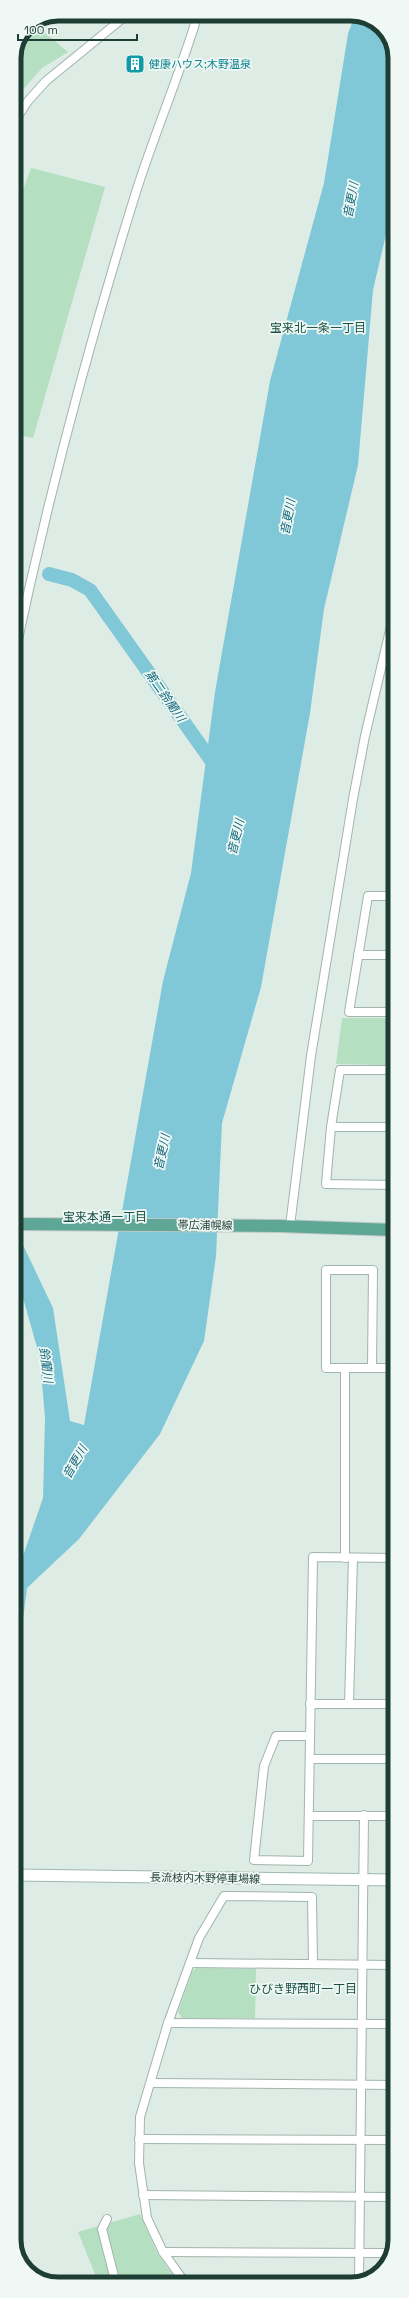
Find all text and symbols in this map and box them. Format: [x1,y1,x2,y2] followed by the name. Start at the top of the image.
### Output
[18,16,137,42] scale bar
[24,22,58,38] text: 100 m
[124,53,146,75] building icon: 健康ハウス;木野温泉
[149,57,252,71] place label: 健康ハウス;木野温泉
[340,179,362,219] water label: 音更川
[270,320,366,336] district label: 宝来北一条一丁目
[277,496,299,536] water label: 音更川
[141,667,190,727] water label: 第二鈴蘭川
[224,816,248,856] water label: 音更川
[150,1131,174,1171] water label: 音更川
[63,1209,147,1225] district label: 宝来本通一丁目
[177,1218,233,1232] street label: 帯広浦幌線
[36,1346,57,1386] water label: 鈴蘭川
[59,1441,92,1482] water label: 音更川
[150,1870,260,1886] street label: 長流枝内木野停車場線
[249,1981,357,1997] district label: ひびき野西町一丁目

